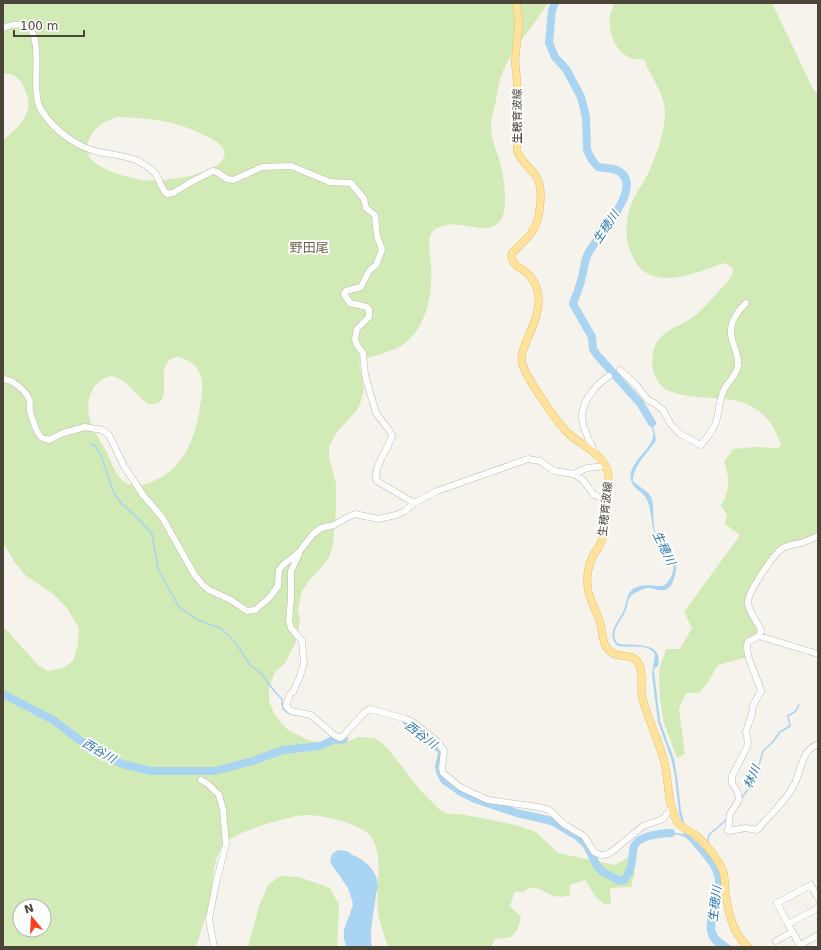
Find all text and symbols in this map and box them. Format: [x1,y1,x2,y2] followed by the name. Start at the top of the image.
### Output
[14,12,84,38] scale bar
[20,19,58,33] text: 100 m
[511,89,524,144] street label: 生穂育波線
[590,207,623,246] water label: 生穂川
[289,240,329,255] district label: 野田尾
[596,481,615,537] street label: 生穂育波線
[650,529,679,569] water label: 生穂川
[402,719,441,753] water label: 西谷川
[80,736,120,767] water label: 西谷川
[741,761,764,791] water label: 林川
[706,883,724,923] water label: 生穂川
[12,898,52,938] north arrow
[23,901,35,917] text: N

